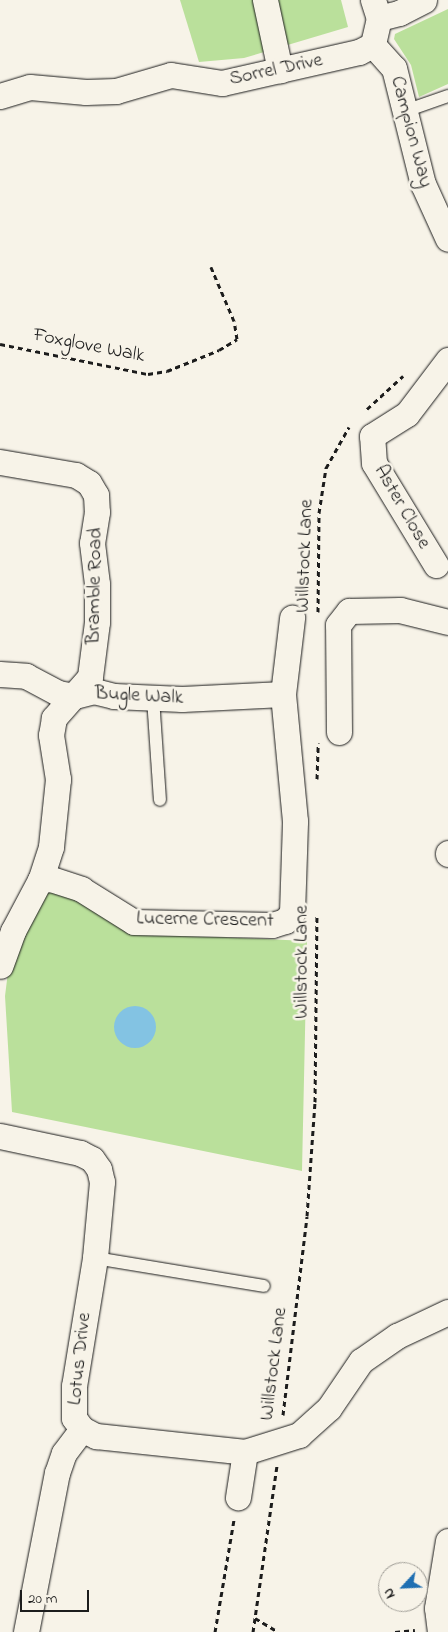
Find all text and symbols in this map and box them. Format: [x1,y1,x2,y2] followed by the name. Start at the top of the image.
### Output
[227,48,325,92] street label: Sorrel Drive
[385,74,437,190] street label: Campion Way
[31,323,147,369] street label: Foxglove Walk
[368,461,436,553] street label: Aster Close
[291,499,319,613] street label: Willstock Lane
[82,527,108,645] street label: Bramble Road
[94,682,184,710] street label: Bugle Walk
[290,905,314,1019] street label: Willstock Lane
[136,907,274,933] street label: Lucerne Crescent
[255,1306,293,1422] street label: Willstock Lane
[63,1312,97,1406] street label: Lotus Drive
[378,1562,428,1612] north arrow
[22,1580,91,1612] scale bar
[378,1584,401,1602] text: N
[28,1588,57,1610] text: 20 m

